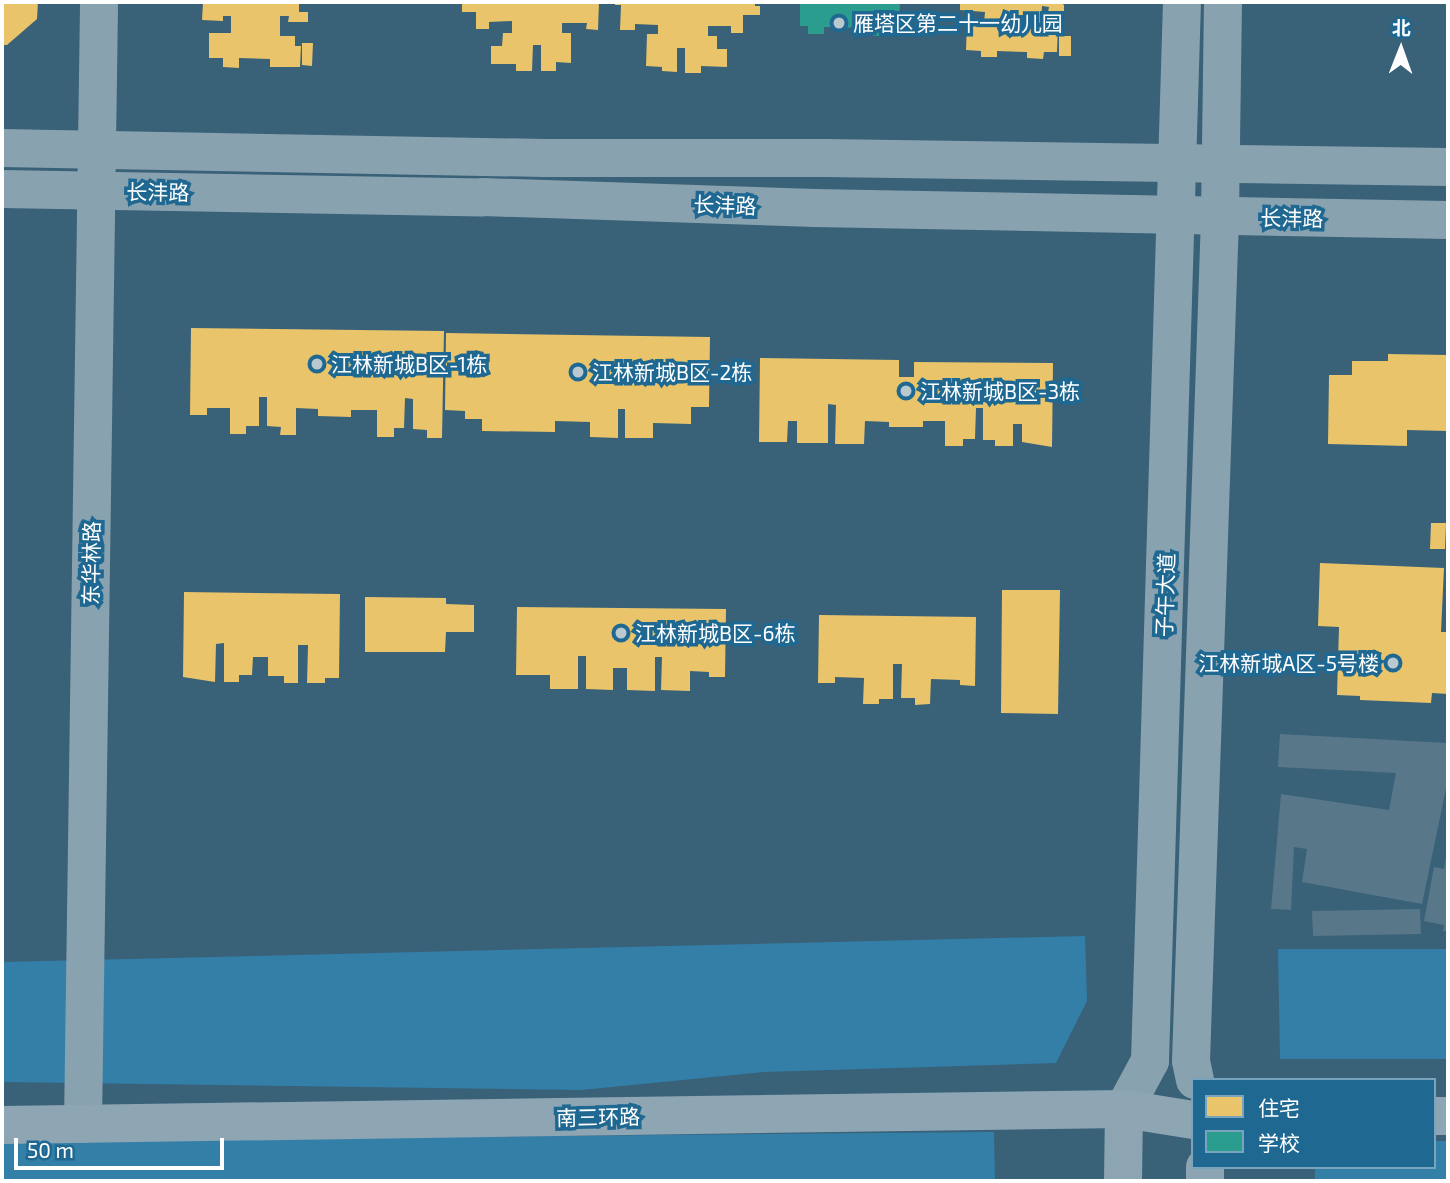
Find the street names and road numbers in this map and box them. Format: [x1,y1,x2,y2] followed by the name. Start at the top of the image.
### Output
[126,179,190,205] street label: 长沣路
[693,191,757,219] street label: 长沣路
[1260,205,1324,231] street label: 长沣路
[78,521,104,605] street label: 东华林路
[1151,553,1179,637] street label: 子午大道
[556,1104,640,1130] street label: 南三环路

